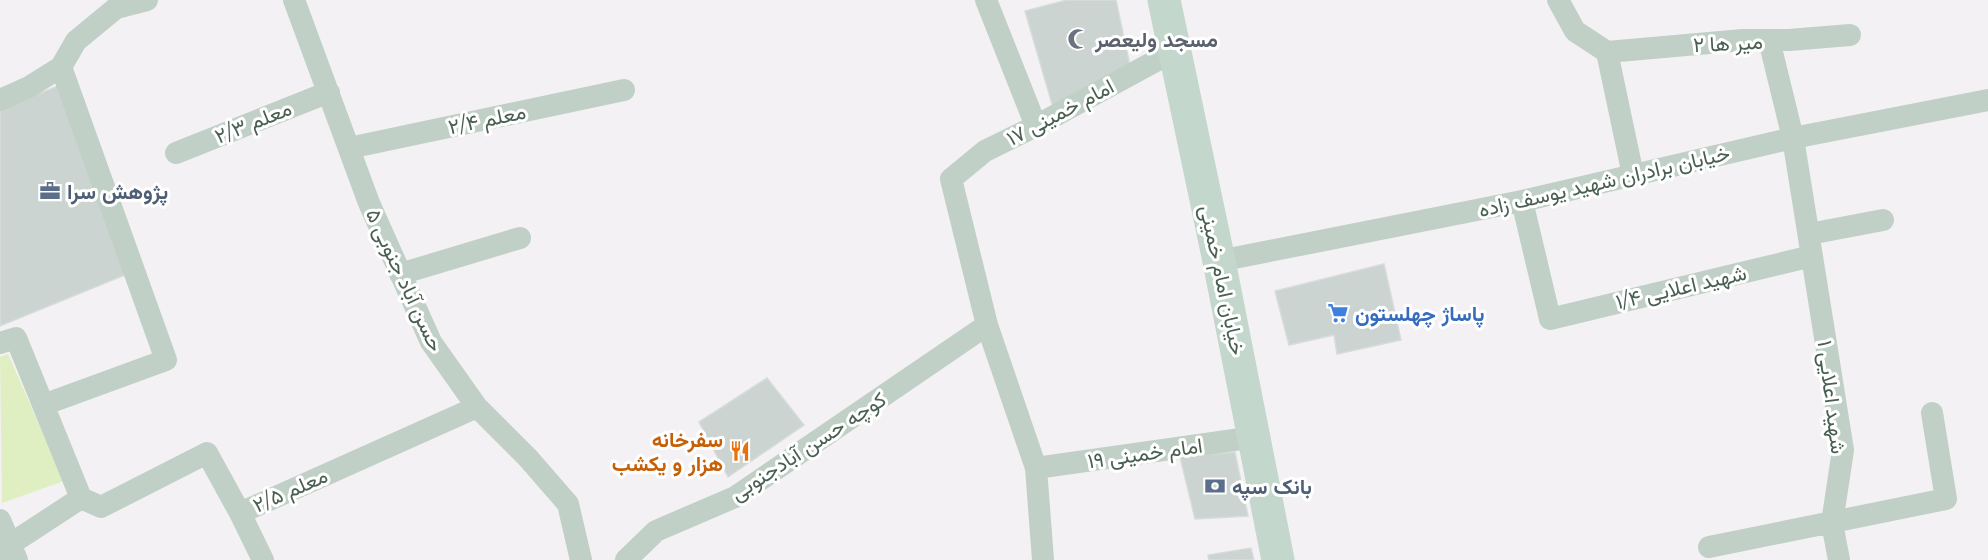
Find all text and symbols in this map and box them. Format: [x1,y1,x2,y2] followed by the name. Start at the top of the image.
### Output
[1066,27,1090,51] mosque icon: مسجد ولیعصر
[1094,27,1218,53] place label: مسجد ولیعصر
[1693,29,1764,58] street label: میر ها ۲
[1002,73,1119,152] street label: امام خمینی ۱۷
[211,95,296,151] street label: معلم ۲/۳
[446,99,529,141] street label: معلم ۲/۴
[1476,140,1732,223] street label: خیابان برادران شهید یوسف زاده
[38,179,62,203] office icon: پژوهش سرا
[67,179,168,206] place label: پژوهش سرا
[1193,203,1251,358] street label: خیابان امام خمینی
[360,205,449,356] street label: حسن آباد جنوبی ۵
[1613,260,1749,315] street label: شهید اعلایی ۱/۴
[1326,301,1350,325] supermarket icon: پاساژ چهلستون
[1355,301,1484,328] place label: پاساژ چهلستون
[1812,339,1851,455] street label: شهید اعلایی ۱
[726,386,892,507] street label: کوچه حسن آبادجنوبی
[612,427,723,477] place label: سفرخانه هزار و یکشب
[1086,433,1204,475] street label: امام خمینی ۱۹
[728,439,752,463] restaurant icon: سفرخانه هزار و یکشب
[249,462,332,519] street label: معلم ۲/۵
[1203,474,1227,498] bank icon: بانک سپه
[1232,474,1312,501] place label: بانک سپه

